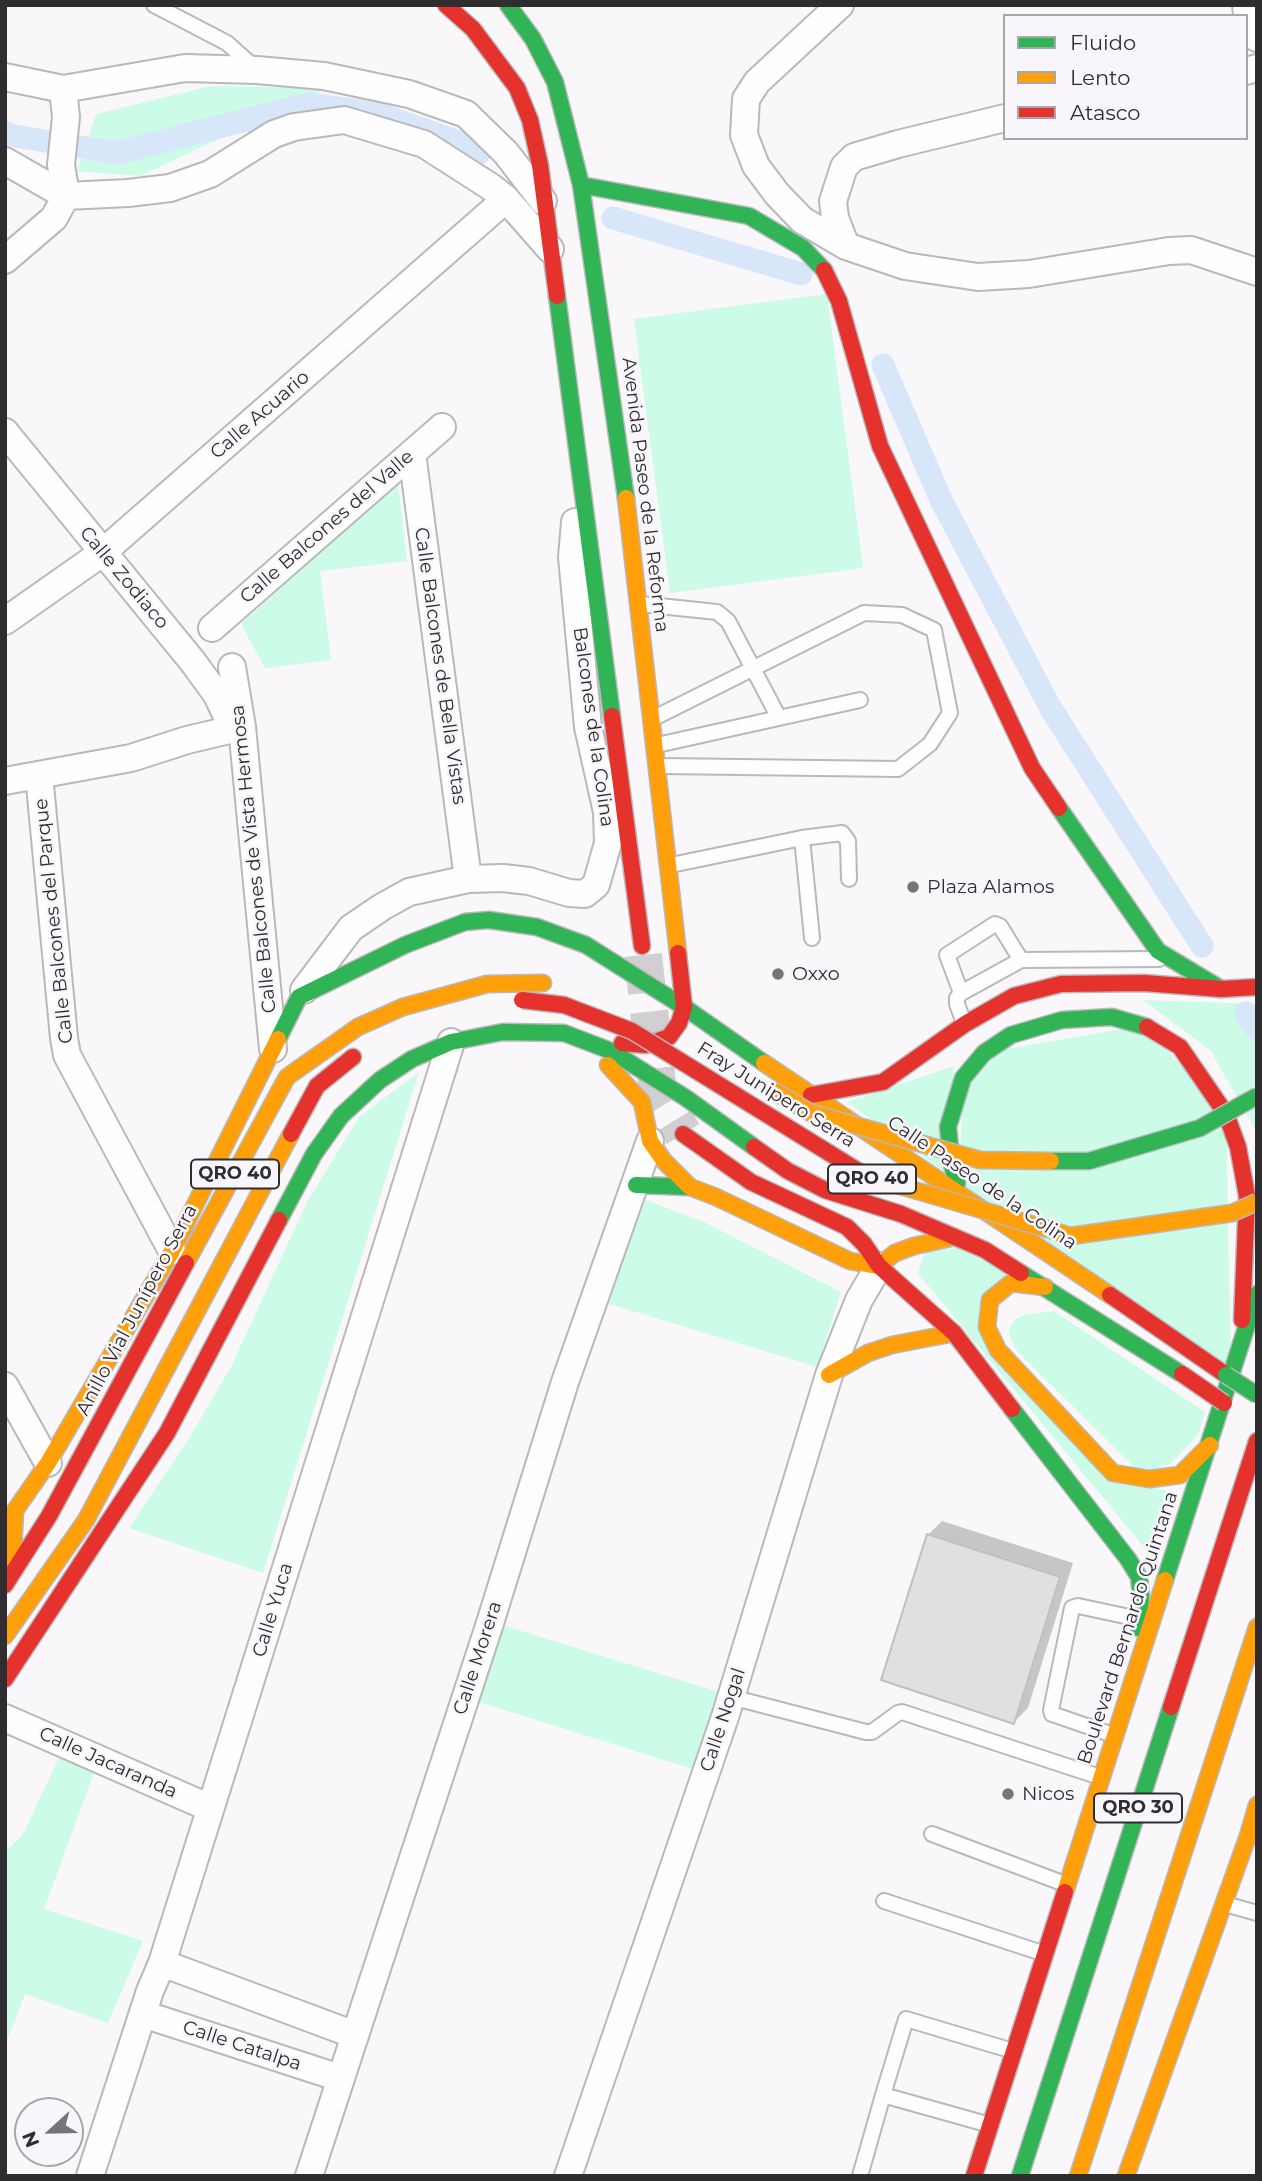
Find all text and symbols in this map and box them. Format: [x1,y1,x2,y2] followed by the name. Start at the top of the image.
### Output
[1003,14,1248,140] legend
[1070,30,1136,55] text: Fluido
[1070,65,1130,90] text: Lento
[1070,100,1141,125] text: Atasco
[617,356,673,634] street label: Avenida Paseo de la Reforma
[206,366,314,464] street label: Calle Acuario
[236,445,418,609] street label: Calle Balcones del Valle
[74,522,174,634] street label: Calle Zodiaco
[409,526,471,806] street label: Calle Balcones de Bella Vistas
[568,626,618,828] street label: Balcones de la Colina
[226,704,282,1014] street label: Calle Balcones de Vista Hermosa
[30,797,78,1045] street label: Calle Balcones del Parque
[927,876,1054,898] place label: Plaza Alamos
[905,879,921,895] marker: Plaza Alamos
[792,963,840,985] place label: Oxxo
[770,966,786,982] marker: Oxxo
[693,1037,859,1153] street label: Fray Junipero Serra
[883,1111,1081,1255] street label: Calle Paseo de la Colina
[191,1160,279,1189] road number: QRO 40
[828,1164,916,1194] road number: QRO 40
[72,1201,202,1419] street label: Anillo Vial Junípero Serra
[1073,1489,1183,1767] street label: Boulevard Bernardo Quintana
[248,1560,298,1660] street label: Calle Yuca
[449,1598,507,1718] street label: Calle Morera
[695,1665,751,1775] street label: Calle Nogal
[35,1722,181,1804] street label: Calle Jacaranda
[1022,1783,1074,1805] place label: Nicos
[1000,1786,1016,1802] marker: Nicos
[1094,1794,1182,1822] road number: QRO 30
[180,2016,304,2076] street label: Calle Catalpa
[14,2097,84,2167] north arrow
[17,2128,44,2151] text: N

